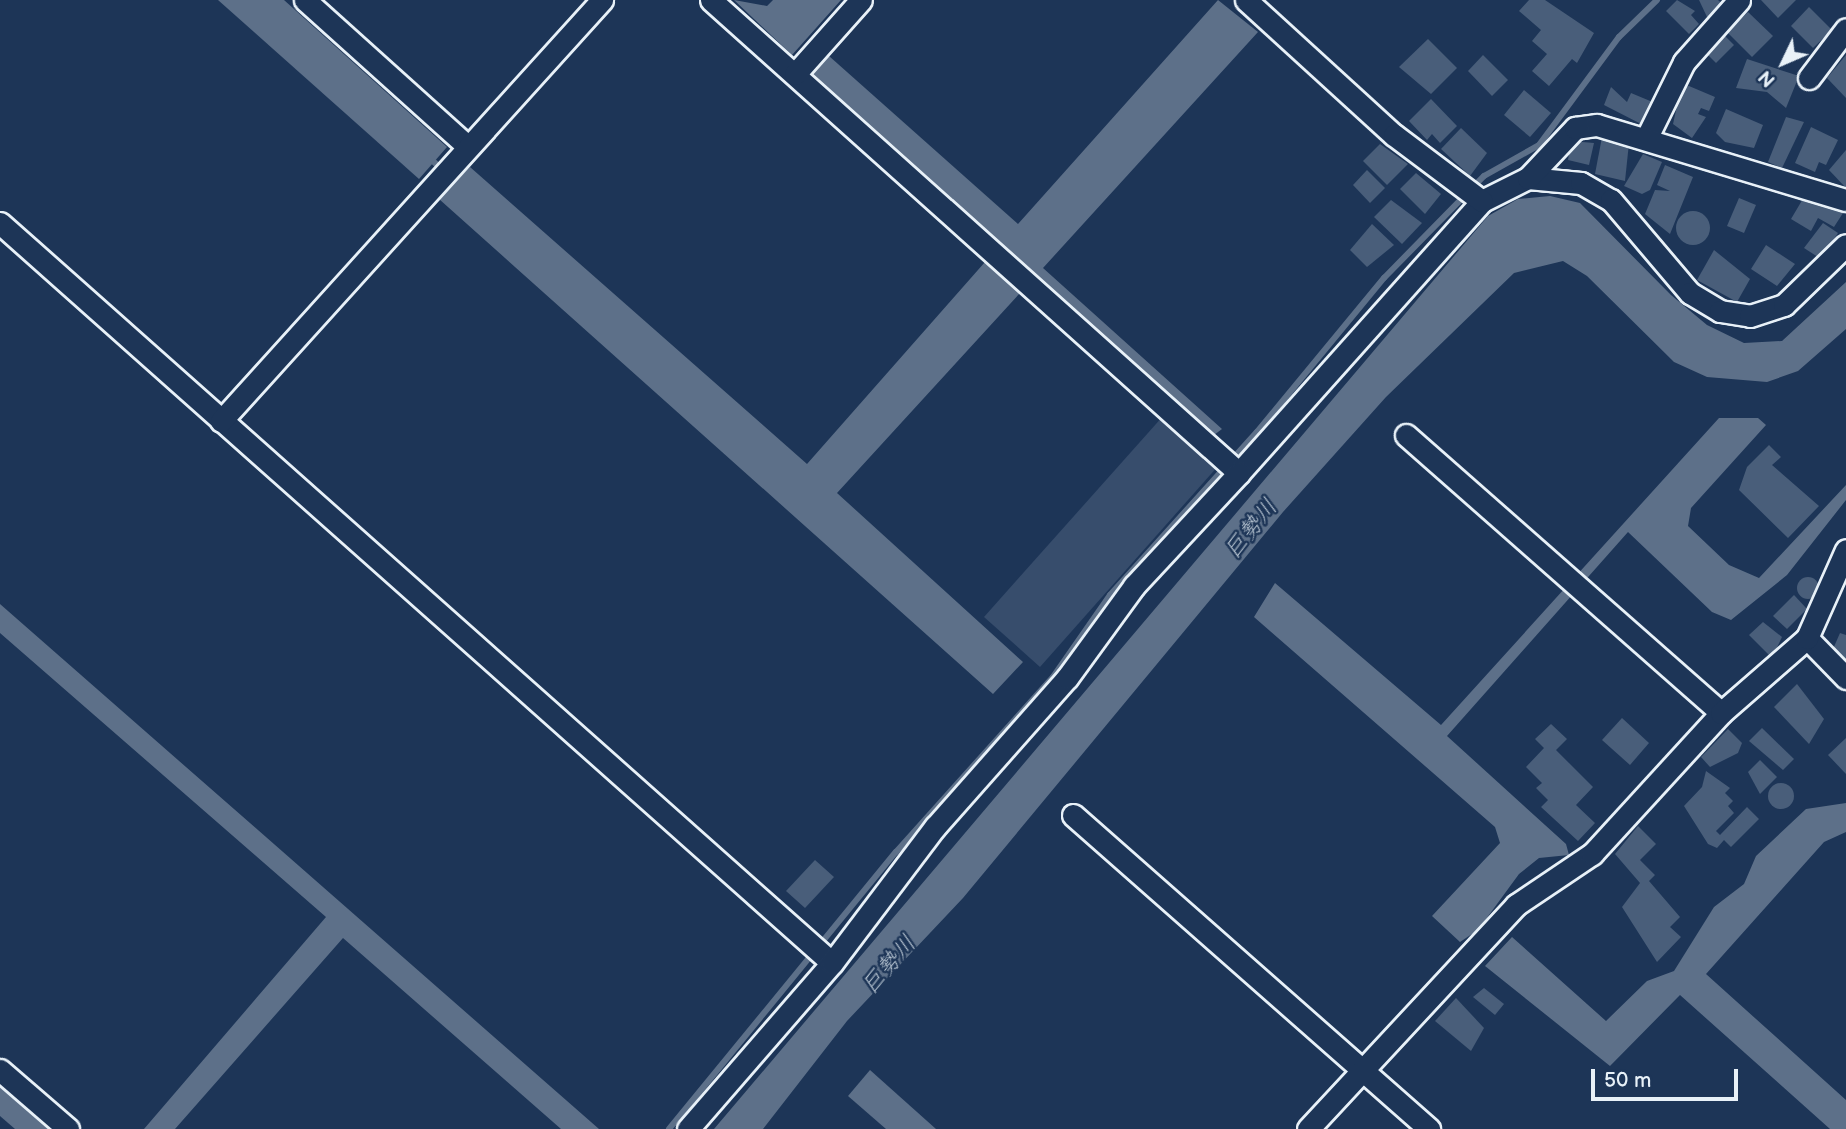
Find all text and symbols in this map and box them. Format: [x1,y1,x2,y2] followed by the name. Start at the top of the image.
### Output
[1748,28,1818,98] north arrow
[1754,65,1781,91] text: N
[1219,494,1283,564] water label: 巨勢川
[856,930,922,1000] water label: 巨勢川
[1594,1056,1741,1100] scale bar
[1604,1068,1651,1093] text: 50 m

